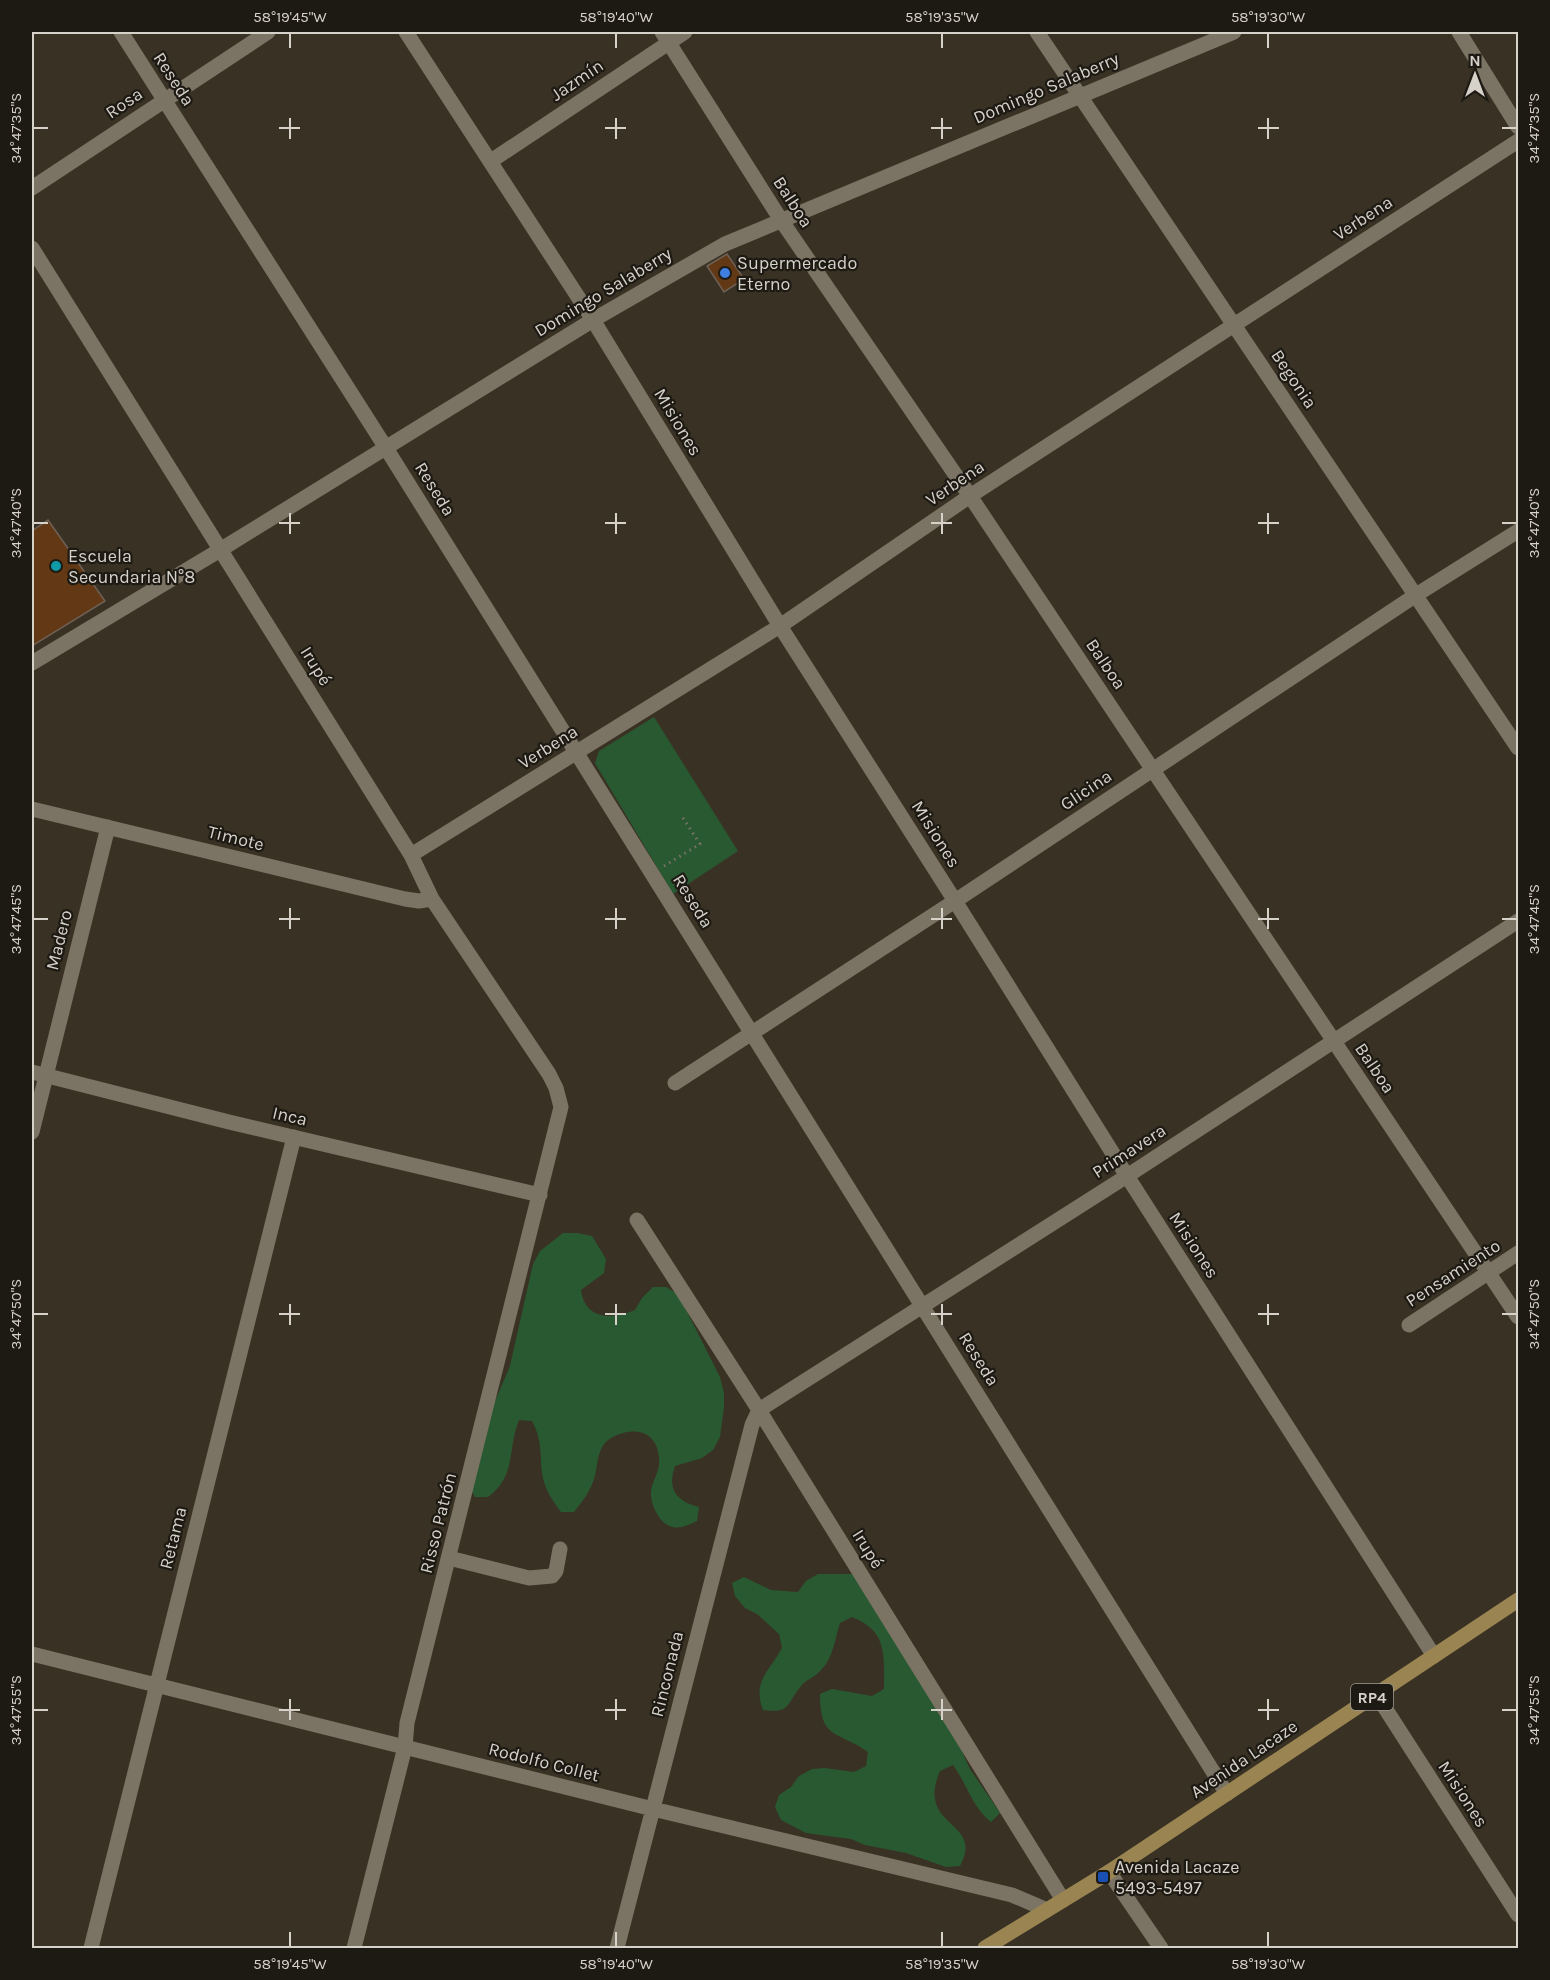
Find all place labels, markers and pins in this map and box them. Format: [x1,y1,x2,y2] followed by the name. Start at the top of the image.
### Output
[737,252,857,295] place label: Supermercado Eterno
[718,266,732,280] marker: Supermercado Eterno
[68,545,195,588] place label: Escuela Secundaria N°8
[49,559,63,573] marker: Escuela Secundaria N°8
[1115,1856,1240,1899] place label: Avenida Lacaze 5493-5497
[1096,1870,1110,1884] marker: Avenida Lacaze 5493-5497

